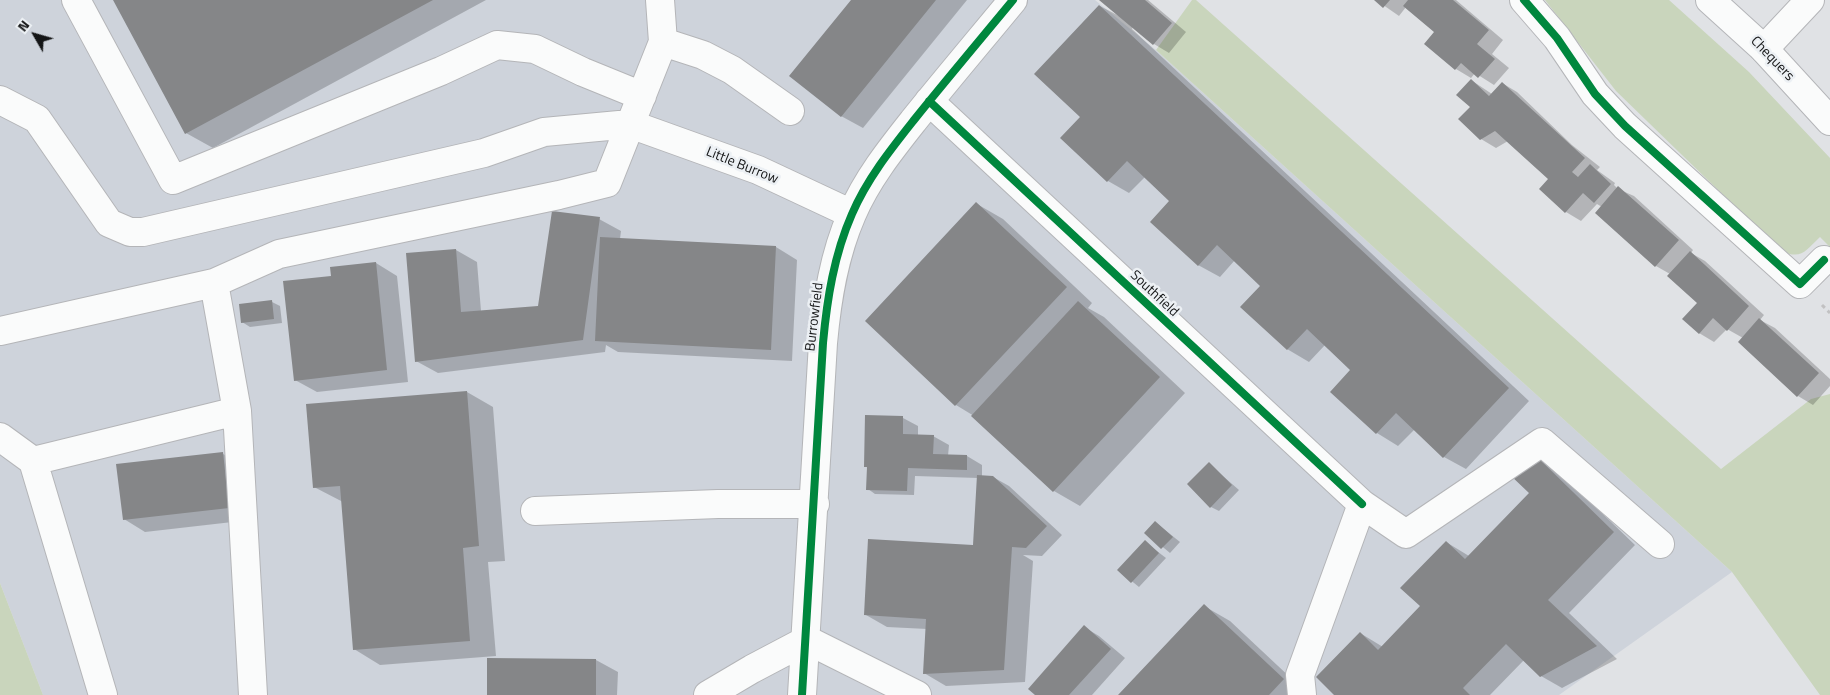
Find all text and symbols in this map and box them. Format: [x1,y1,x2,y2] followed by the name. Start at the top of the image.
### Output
[10,10,60,60] north arrow
[12,15,34,36] text: N
[1747,33,1797,85] street label: Chequers
[703,144,781,188] street label: Little Burrow
[1126,267,1182,321] street label: Southfield
[802,282,828,352] street label: Burrowfield

